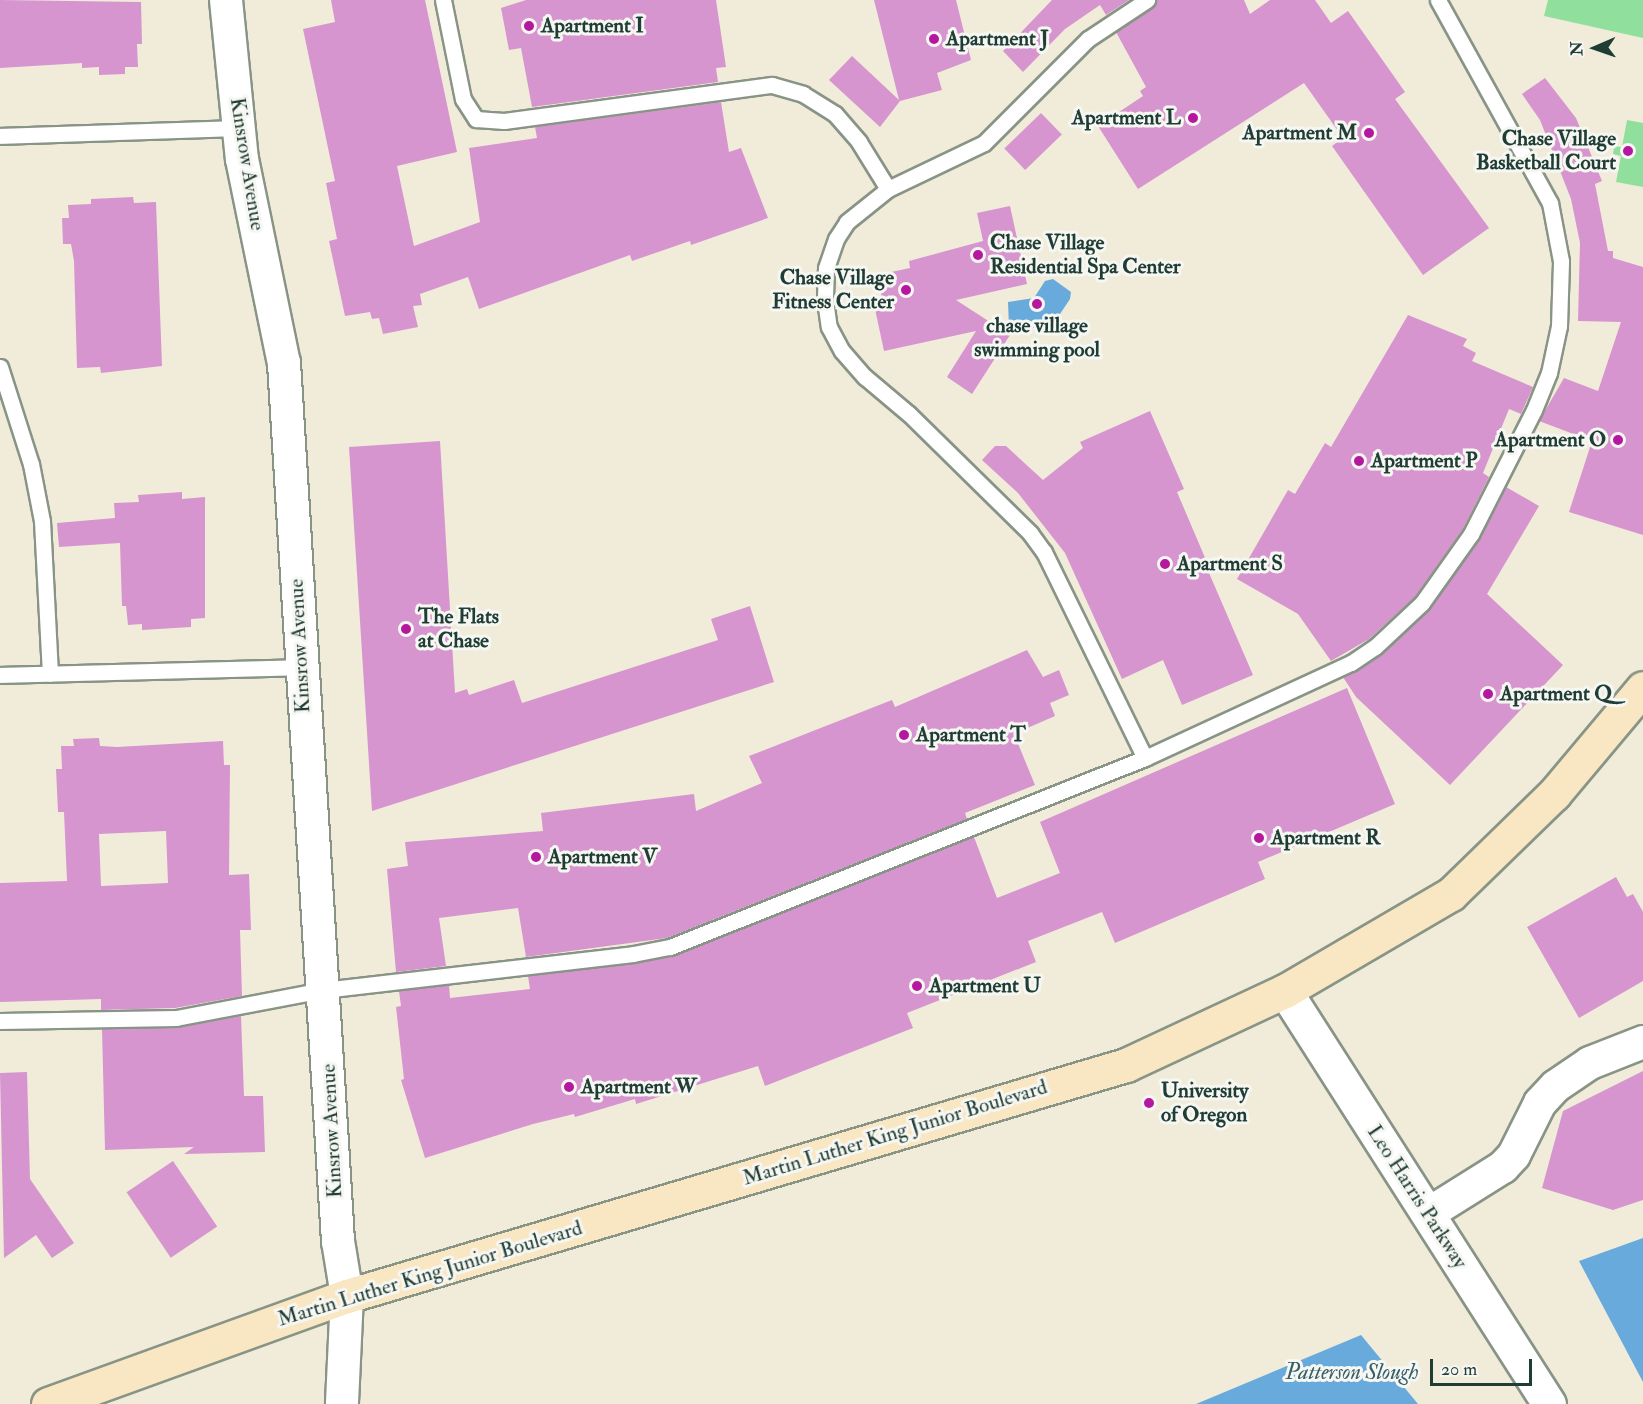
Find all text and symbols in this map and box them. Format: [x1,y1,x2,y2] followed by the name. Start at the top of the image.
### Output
[541,13,644,39] place label: Apartment I
[1565,18,1625,78] north arrow
[522,19,536,33] marker: Apartment I
[946,26,1049,52] place label: Apartment J
[927,32,941,46] marker: Apartment J
[1567,41,1587,56] text: N
[224,96,270,232] street label: Kinsrow Avenue
[1072,105,1181,131] place label: Apartment L
[1186,111,1200,125] marker: Apartment L
[1243,120,1357,146] place label: Apartment M
[1362,126,1376,140] marker: Apartment M
[1476,126,1616,176] place label: Chase Village Basketball Court
[1621,144,1635,158] marker: Chase Village Basketball Court
[990,230,1181,280] place label: Chase Village Residential Spa Center
[971,248,985,262] marker: Chase Village Residential Spa Center
[772,265,894,315] place label: Chase Village Fitness Center
[899,283,913,297] marker: Chase Village Fitness Center
[1030,297,1044,311] marker: chase village swimming pool
[974,313,1100,363] place label: chase village swimming pool
[1495,427,1606,453] place label: Apartment O
[1611,433,1625,447] marker: Apartment O
[1371,448,1477,474] place label: Apartment P
[1352,454,1366,468] marker: Apartment P
[1177,551,1283,577] place label: Apartment S
[1158,557,1172,571] marker: Apartment S
[284,578,316,714] street label: Kinsrow Avenue
[418,604,499,654] place label: The Flats at Chase
[399,622,413,636] marker: The Flats at Chase
[1500,681,1612,707] place label: Apartment Q
[1481,687,1495,701] marker: Apartment Q
[916,722,1026,748] place label: Apartment T
[897,728,911,742] marker: Apartment T
[1271,825,1380,851] place label: Apartment R
[1252,831,1266,845] marker: Apartment R
[548,844,657,870] place label: Apartment V
[529,850,543,864] marker: Apartment V
[929,973,1041,999] place label: Apartment U
[910,979,924,993] marker: Apartment U
[316,1063,348,1199] street label: Kinsrow Avenue
[581,1074,697,1100] place label: Apartment W
[740,1075,1050,1191] street label: Martin Luther King Junior Boulevard
[1161,1078,1249,1128] place label: University of Oregon
[562,1080,576,1094] marker: Apartment W
[1142,1096,1156,1110] marker: University of Oregon
[1361,1121,1473,1273] street label: Leo Harris Parkway
[275,1216,585,1332] street label: Martin Luther King Junior Boulevard
[1433,1347,1535,1385] scale bar
[1441,1358,1477,1381] text: 20 m
[1285,1360,1419,1386] water label: Patterson Slough

